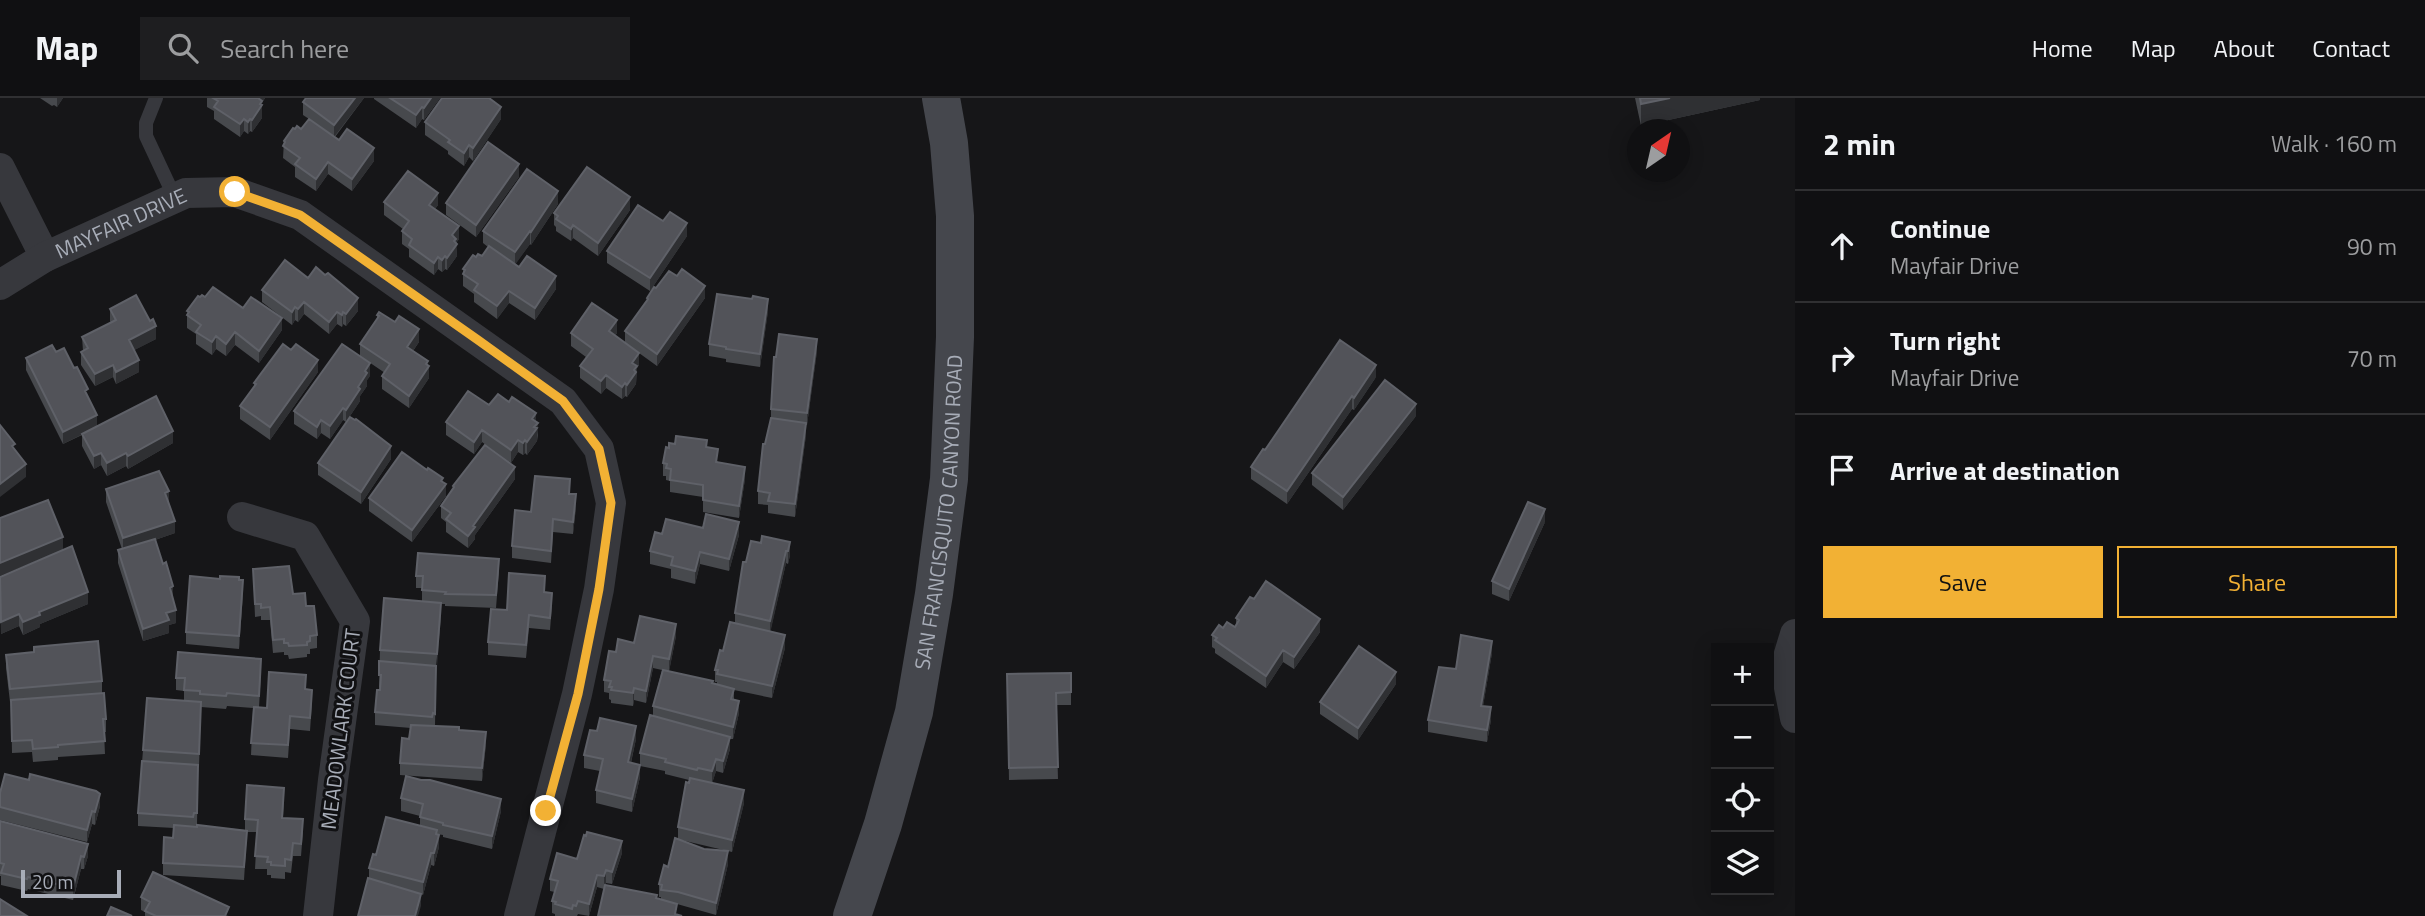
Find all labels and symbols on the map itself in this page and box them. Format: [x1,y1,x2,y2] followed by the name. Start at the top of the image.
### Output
[1627,119,1690,182] north arrow
[219,176,250,207] route start
[49,179,192,267] street label: MAYFAIR DRIVE
[905,354,970,672] street label: SAN FRANCISQUITO CANYON ROAD
[312,627,368,831] street label: MEADOWLARK COURT
[530,795,561,826] route end
[21,867,121,899] scale bar

